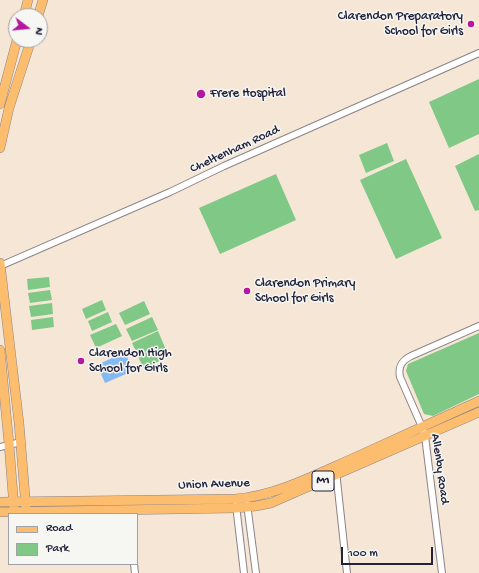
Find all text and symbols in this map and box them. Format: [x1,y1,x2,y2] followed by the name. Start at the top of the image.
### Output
[8,8,48,48] north arrow
[338,9,463,40] place label: Clarendon Preparatory School for Girls
[466,19,476,29] marker: Clarendon Preparatory School for Girls
[32,26,45,36] text: N
[210,86,286,102] place label: Frere Hospital
[195,88,207,100] marker: Frere Hospital
[188,122,282,178] street label: Cheltenham Road
[255,276,355,307] place label: Clarendon Primary School for Girls
[242,286,252,296] marker: Clarendon Primary School for Girls
[89,346,172,377] place label: Clarendon High School for Girls
[76,356,86,366] marker: Clarendon High School for Girls
[426,433,452,505] street label: Allenby Road
[312,471,334,491] road number: M1
[178,476,250,494] street label: Union Avenue
[8,513,138,565] legend
[46,522,72,536] text: Road
[343,539,435,565] scale bar
[46,542,69,556] text: Park
[348,547,378,561] text: 100 m

